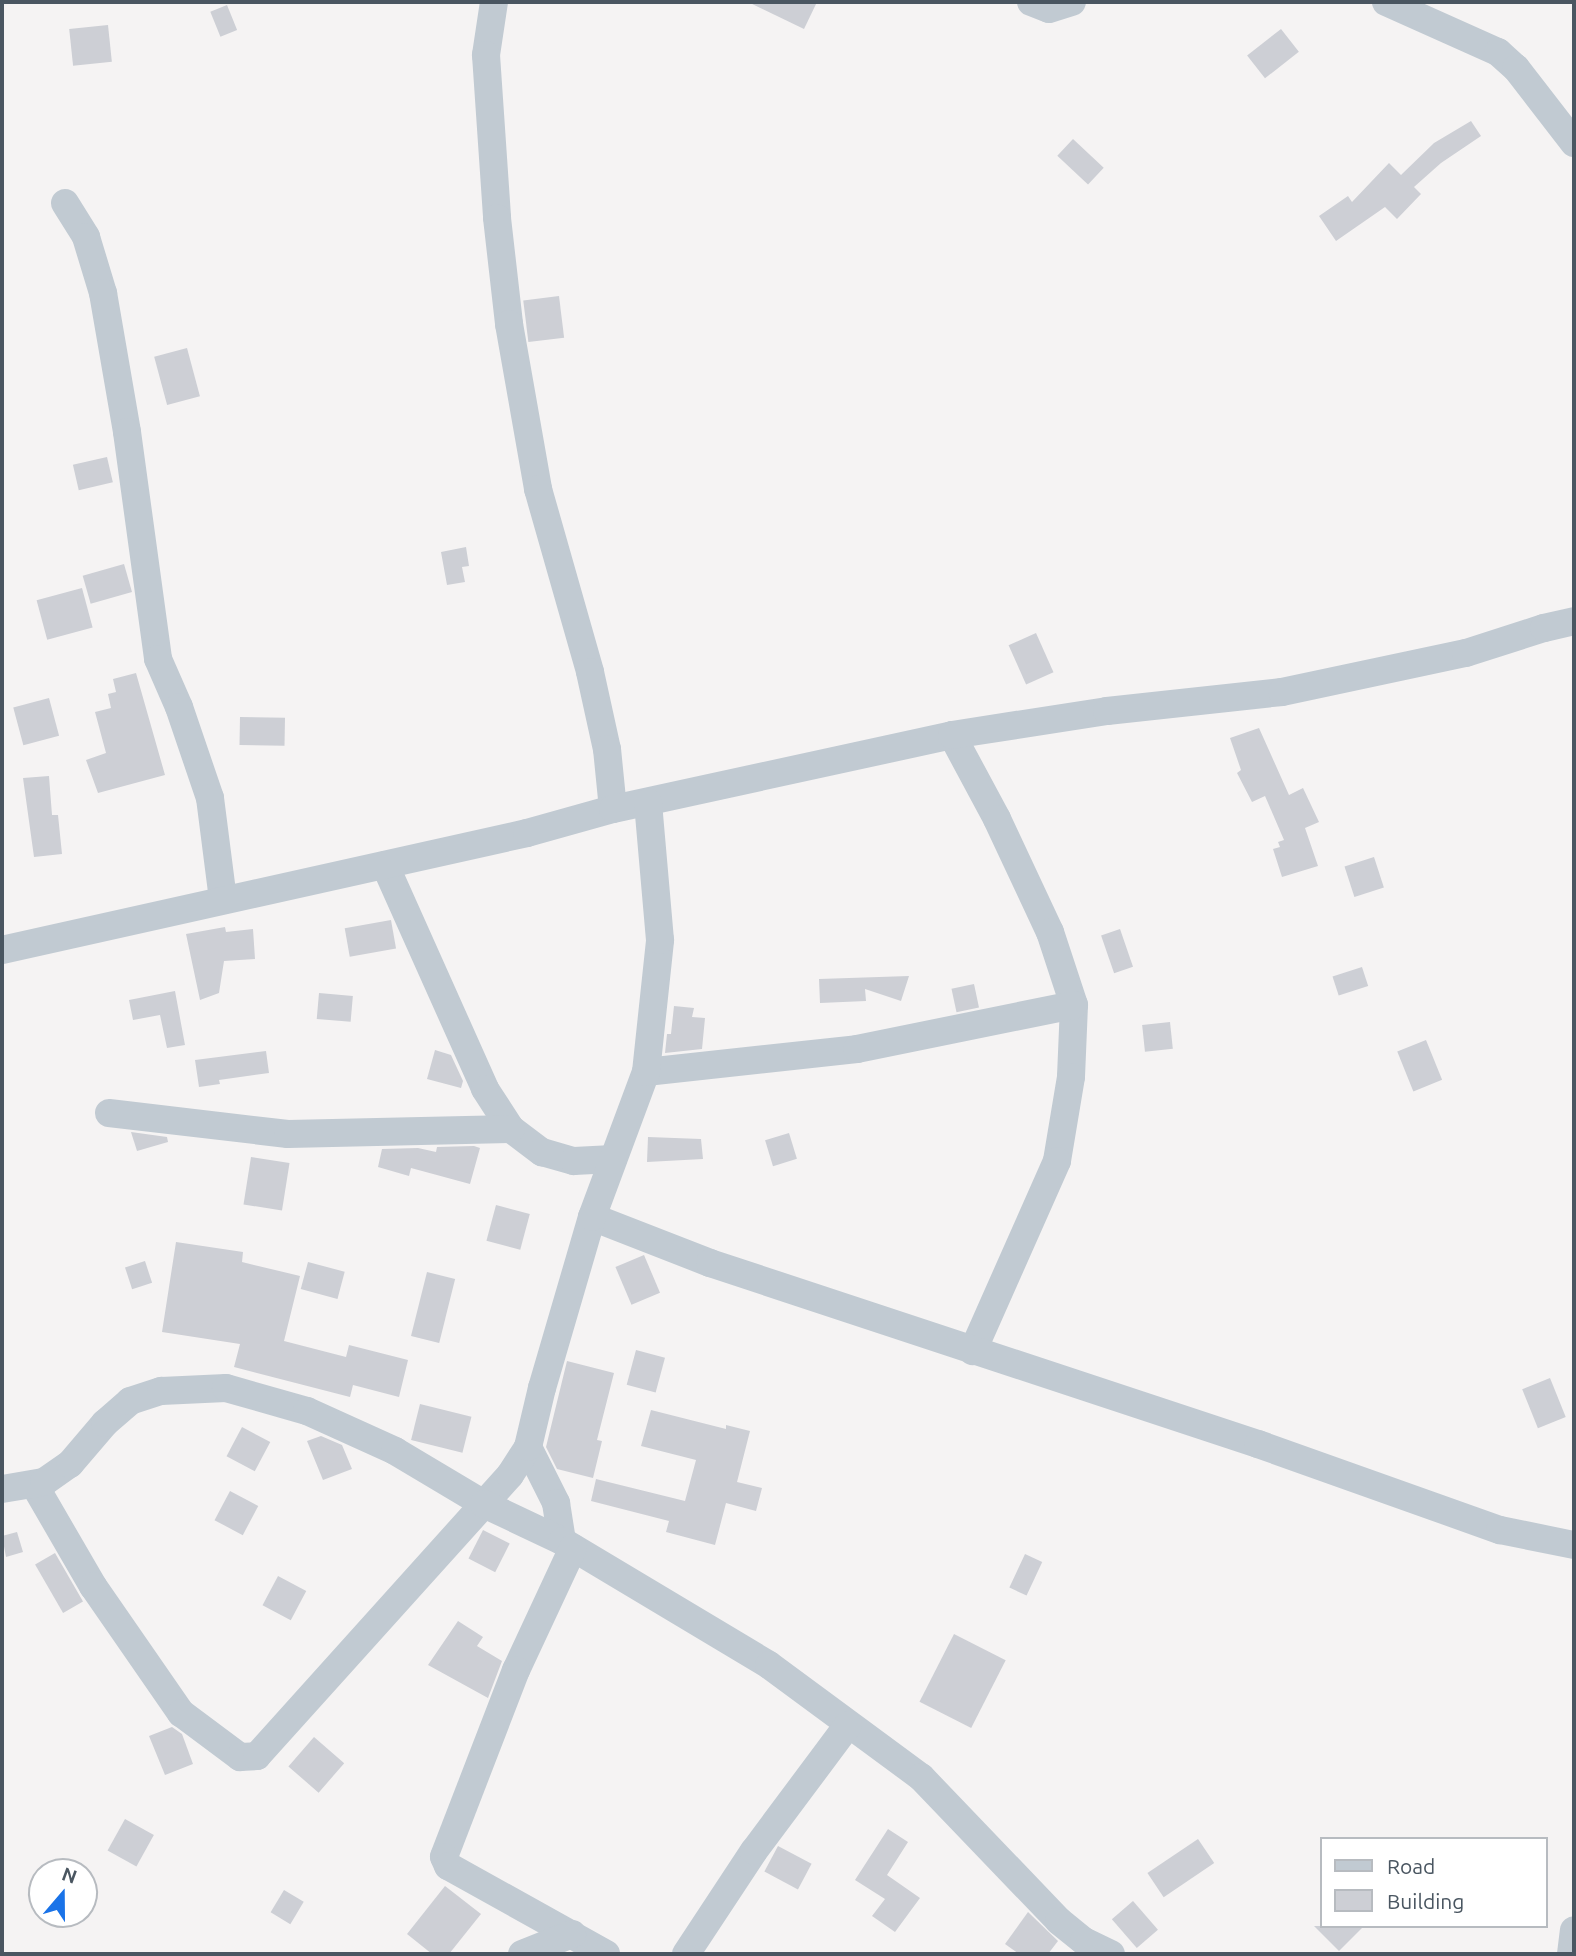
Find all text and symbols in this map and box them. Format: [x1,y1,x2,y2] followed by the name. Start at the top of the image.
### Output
[1320,1837,1548,1928] legend
[1387,1854,1435,1878] text: Road
[28,1858,98,1928] north arrow
[59,1862,80,1888] text: N
[1387,1889,1464,1913] text: Building

